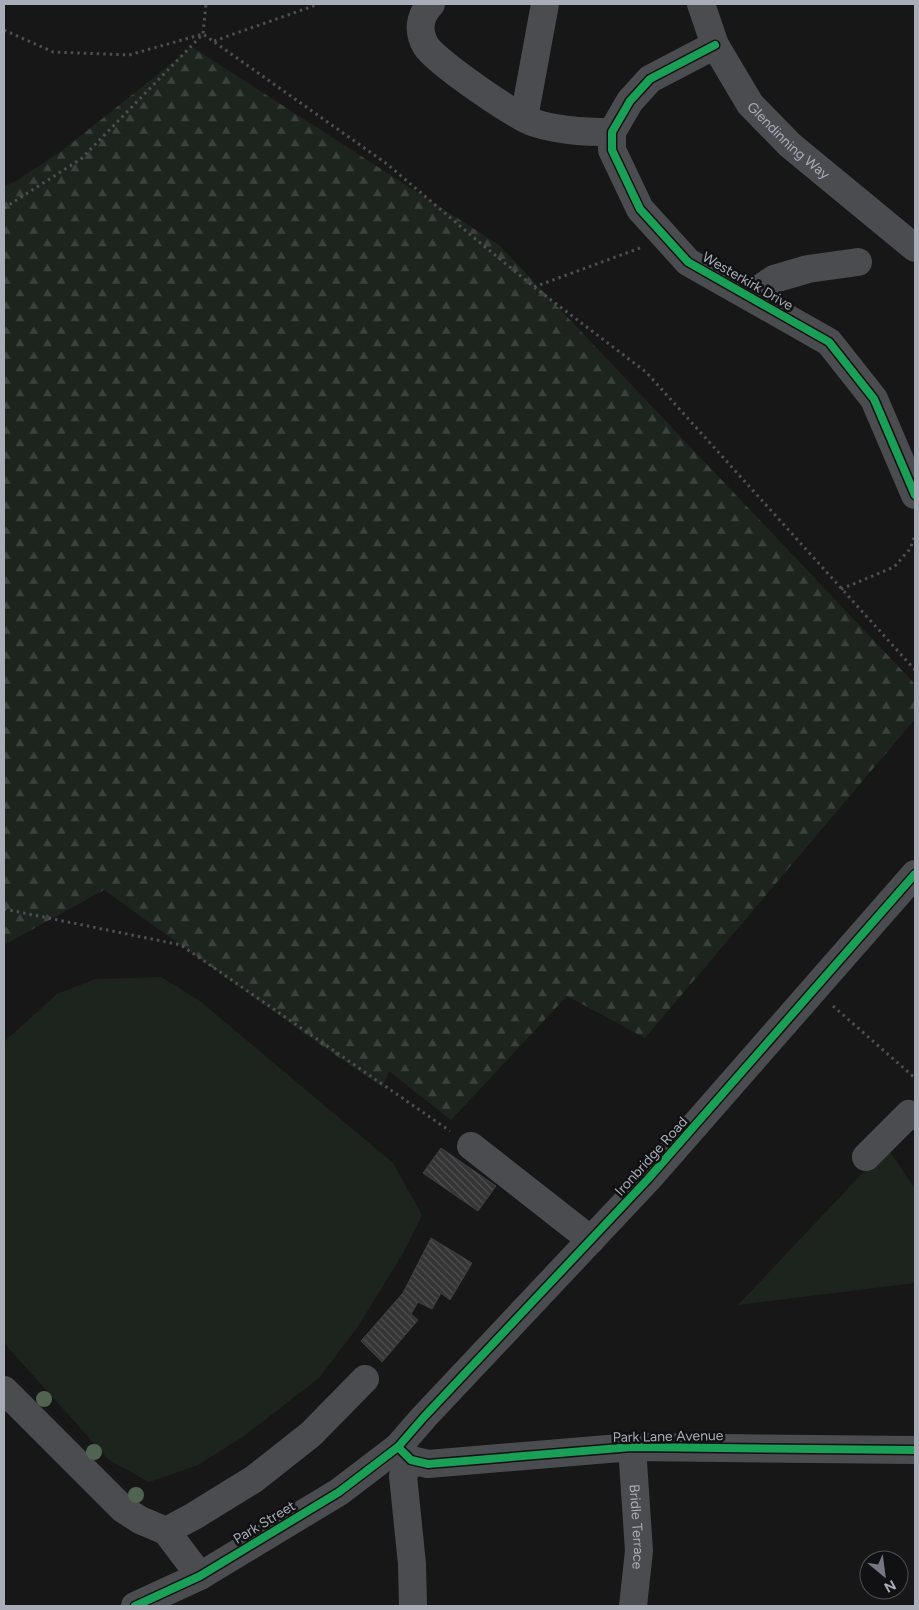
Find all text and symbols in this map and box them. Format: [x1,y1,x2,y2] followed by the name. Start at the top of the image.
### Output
[743,98,833,183] street label: Glendinning Way
[699,249,797,314] street label: Westerkirk Drive
[611,1113,691,1199] street label: Ironbridge Road
[612,1427,724,1446] street label: Park Lane Avenue
[626,1484,647,1571] street label: Bridle Terrace
[230,1497,298,1548] street label: Park Street
[859,1550,909,1600] north arrow
[881,1576,899,1596] text: N

